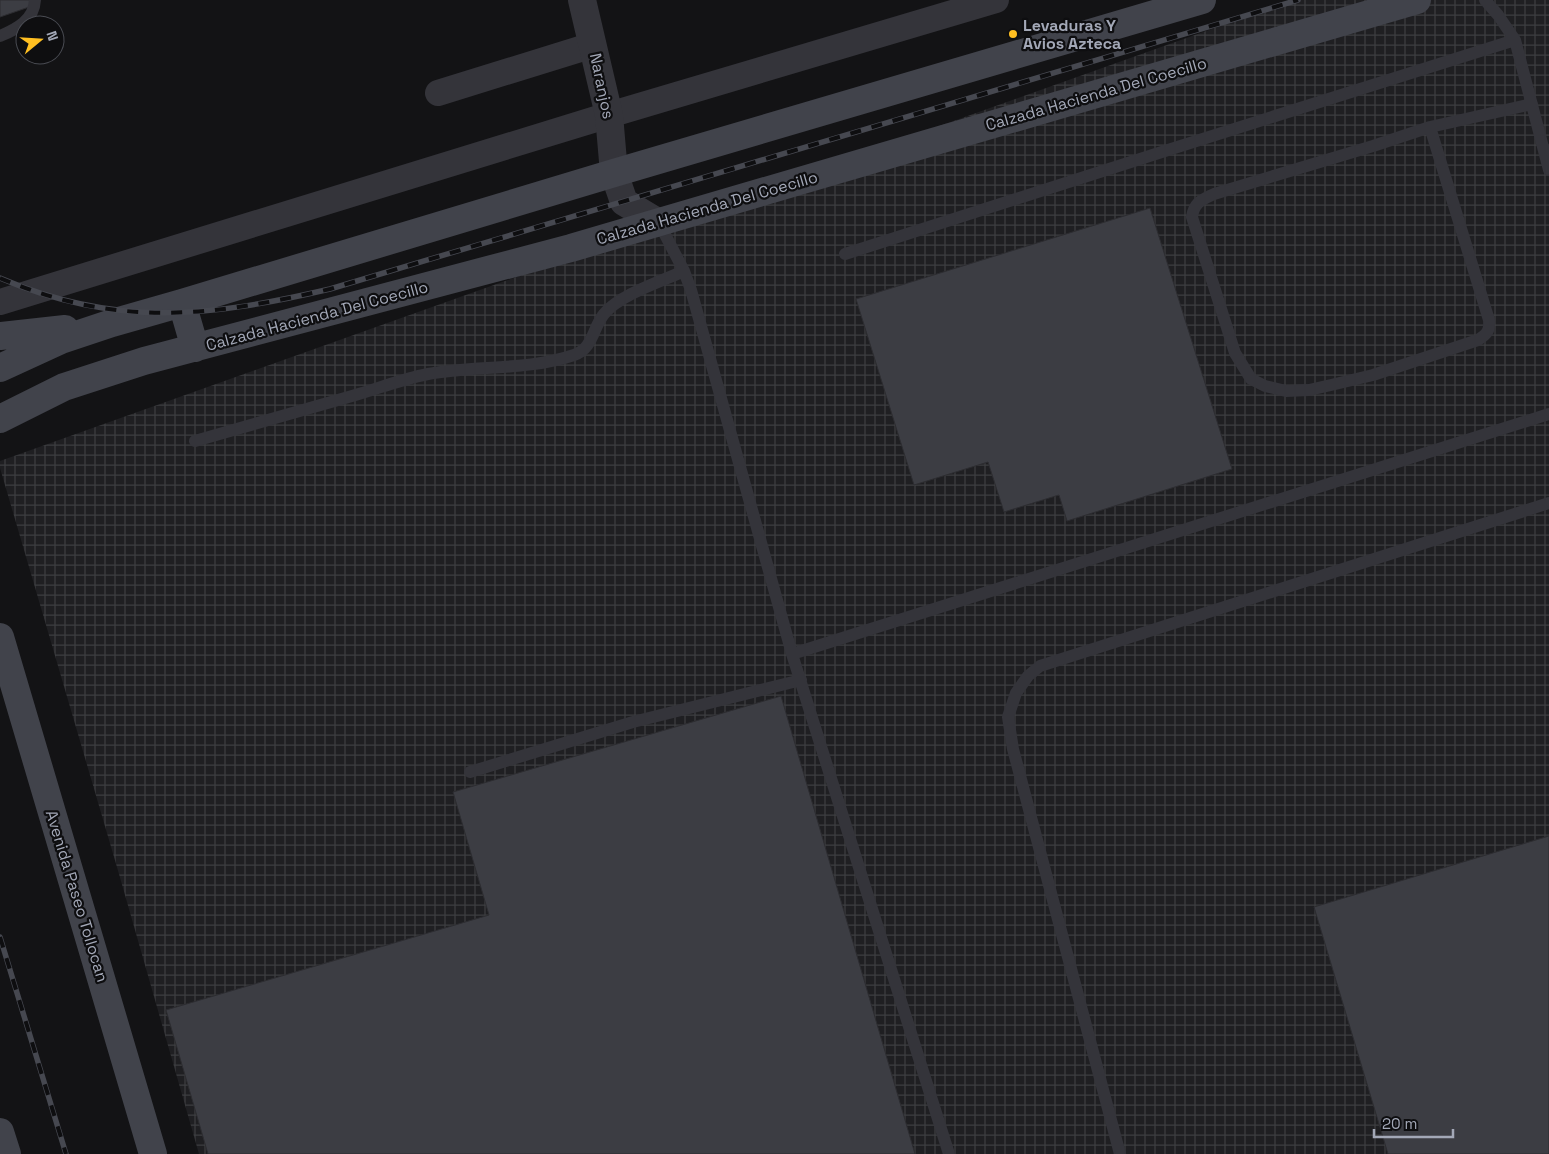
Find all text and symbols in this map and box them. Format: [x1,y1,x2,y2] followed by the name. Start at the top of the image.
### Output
[15,15,65,65] north arrow
[1023,15,1121,54] place label: Levaduras Y Avios Azteca
[1007,28,1019,40] marker: Levaduras Y Avios Azteca
[42,29,62,43] text: N
[585,51,619,121] street label: Naranjos
[983,52,1209,136] street label: Calzada Hacienda Del Coecillo
[594,166,820,250] street label: Calzada Hacienda Del Coecillo
[204,276,430,356] street label: Calzada Hacienda Del Coecillo
[41,807,113,985] street label: Avenida Paseo Tollocan
[1374,1106,1453,1138] scale bar
[1382,1114,1417,1133] text: 20 m

